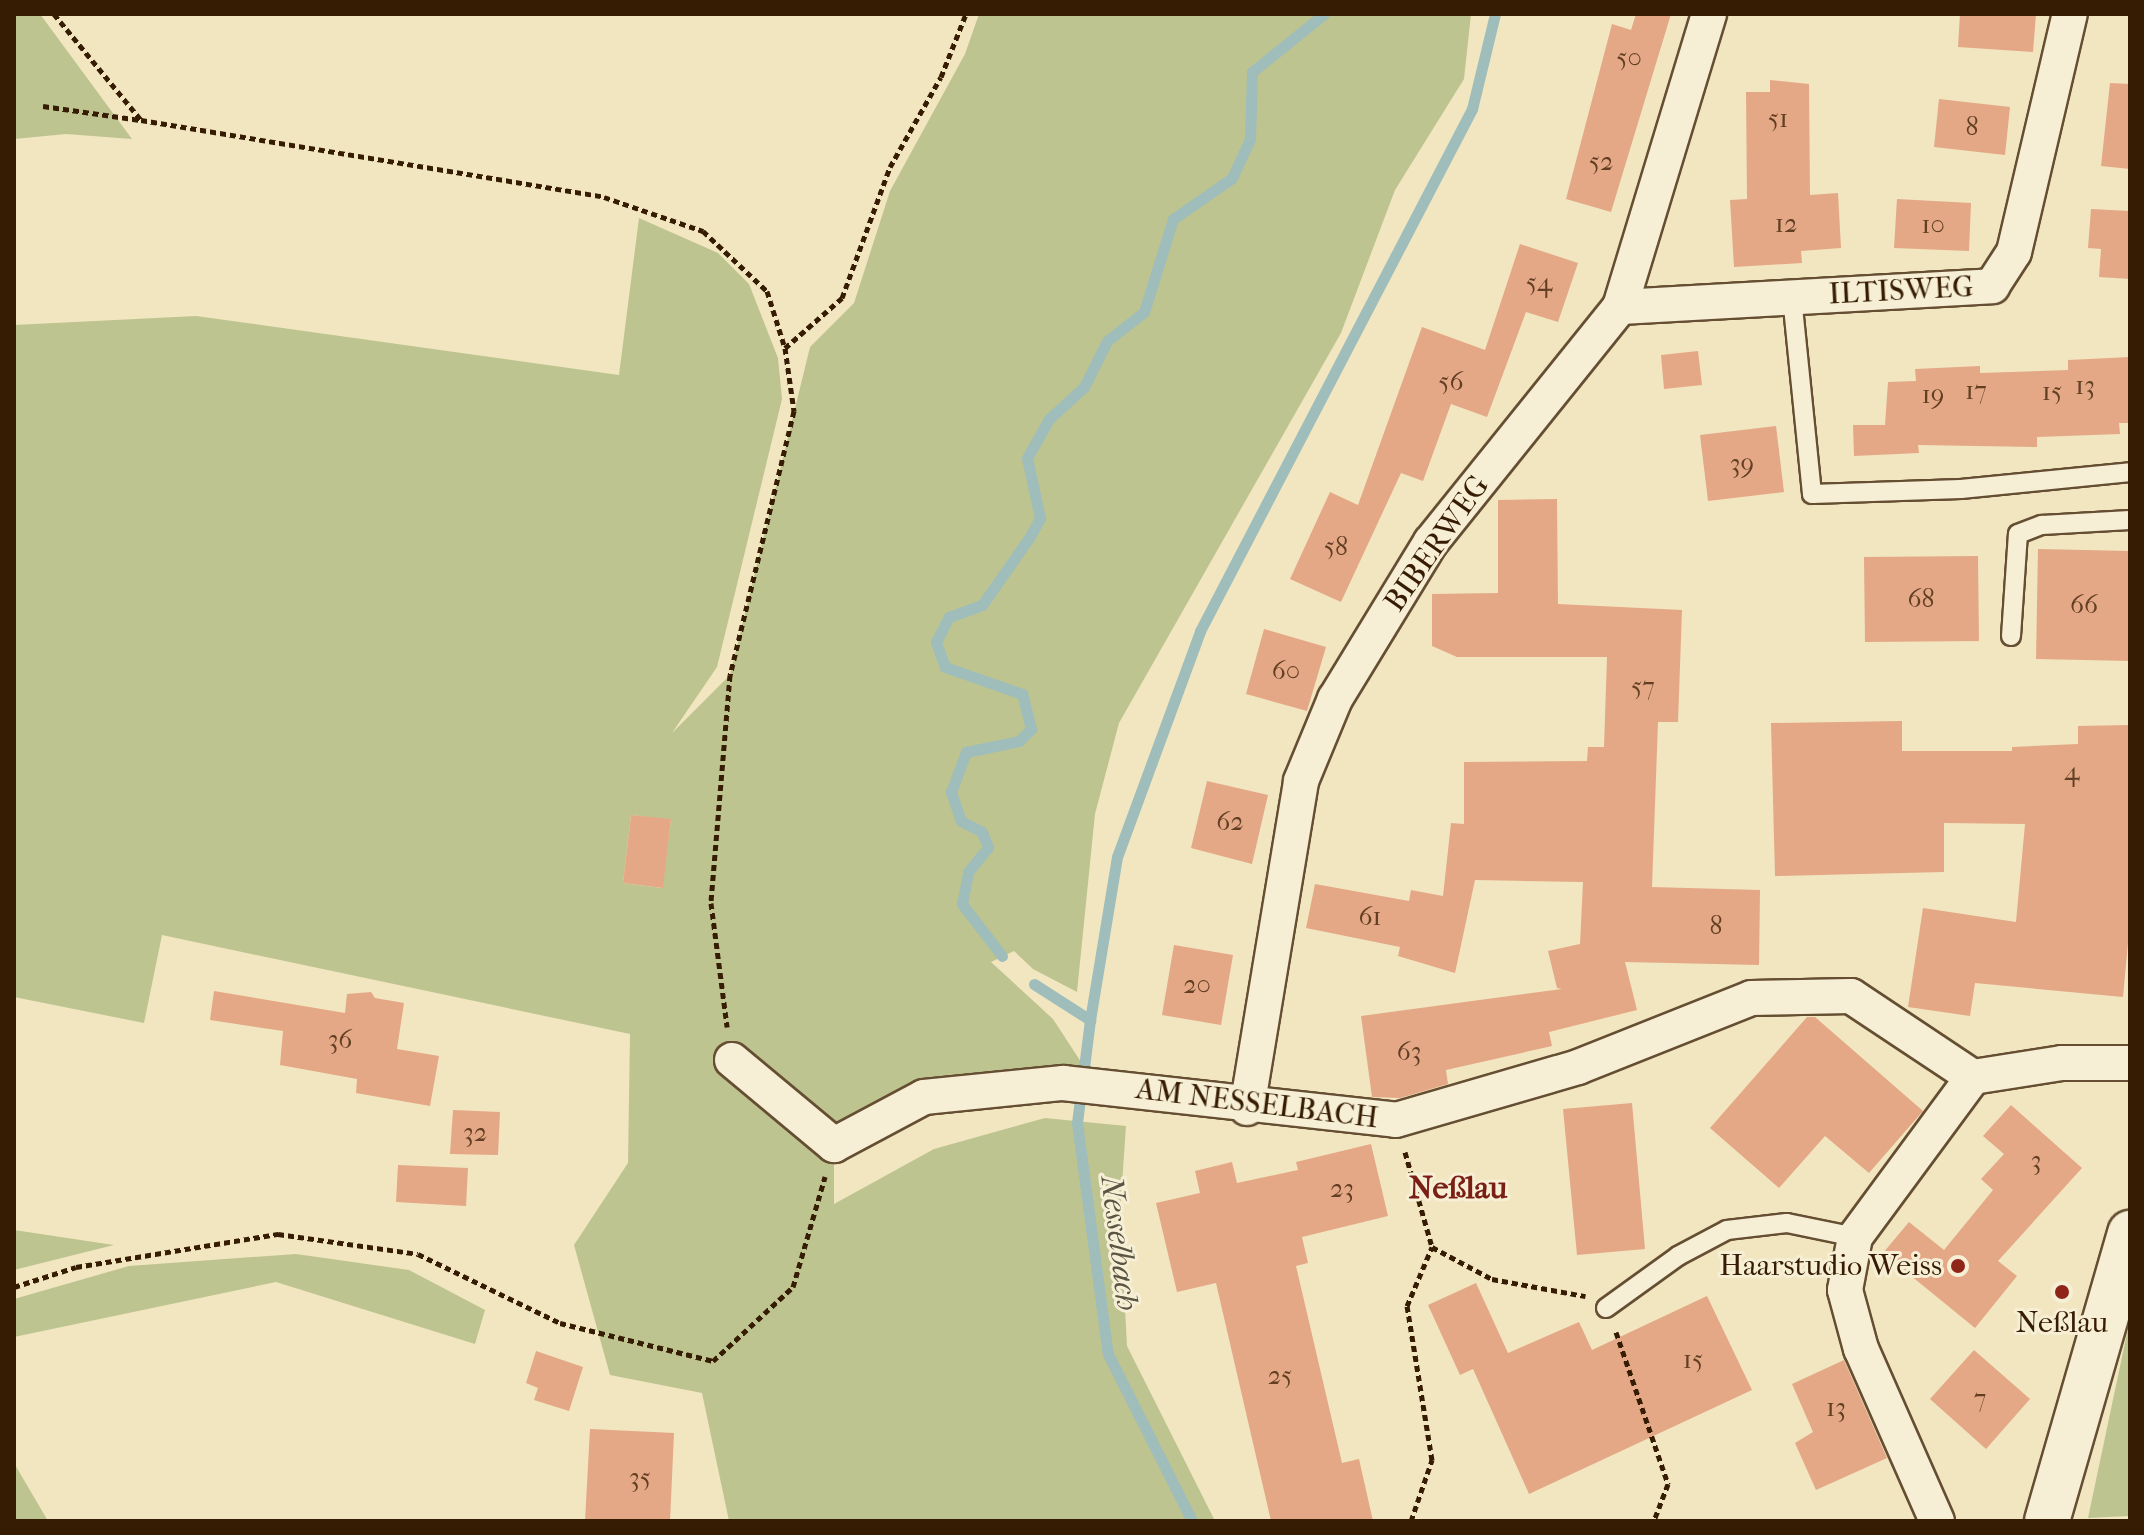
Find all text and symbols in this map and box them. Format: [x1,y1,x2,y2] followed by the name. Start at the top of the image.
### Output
[1616,42,1642,74] house number: 50
[1768,103,1788,135] house number: 51
[1965,111,1979,143] house number: 8
[1589,146,1613,178] house number: 52
[1775,208,1797,240] house number: 12
[1921,209,1945,241] house number: 10
[1526,267,1552,299] house number: 54
[1828,269,1974,313] street label: ILTISWEG
[1438,366,1464,398] house number: 56
[2075,370,2095,402] house number: 13
[1965,375,1987,407] house number: 17
[2042,376,2062,408] house number: 15
[1922,379,1944,411] house number: 19
[1730,448,1754,480] house number: 39
[1377,469,1497,619] street label: BIBERWEG
[1324,531,1348,563] house number: 58
[1907,583,1935,615] house number: 68
[2070,589,2098,621] house number: 66
[1272,655,1300,687] house number: 60
[1631,671,1655,703] house number: 57
[2064,756,2080,788] house number: 4
[1216,806,1244,838] house number: 62
[1358,901,1382,933] house number: 61
[1709,910,1723,942] house number: 8
[1183,969,1211,1001] house number: 20
[328,1024,352,1056] house number: 36
[1397,1036,1421,1068] house number: 63
[1134,1071,1380,1137] street label: AM NESSELBACH
[463,1117,487,1149] house number: 32
[2031,1145,2041,1177] house number: 3
[1409,1169,1507,1207] district label: Neßlau
[1092,1173,1146,1313] water label: Nesselbach
[1330,1173,1354,1205] house number: 23
[1719,1248,1942,1284] place label: Haarstudio Weiss
[1949,1257,1967,1275] marker: Haarstudio Weiss
[2053,1283,2071,1301] marker: Neßlau
[2016,1305,2108,1341] place label: Neßlau
[1683,1344,1703,1376] house number: 15
[1268,1360,1292,1392] house number: 25
[1974,1383,1986,1415] house number: 7
[1826,1392,1846,1424] house number: 13
[629,1462,651,1494] house number: 35

